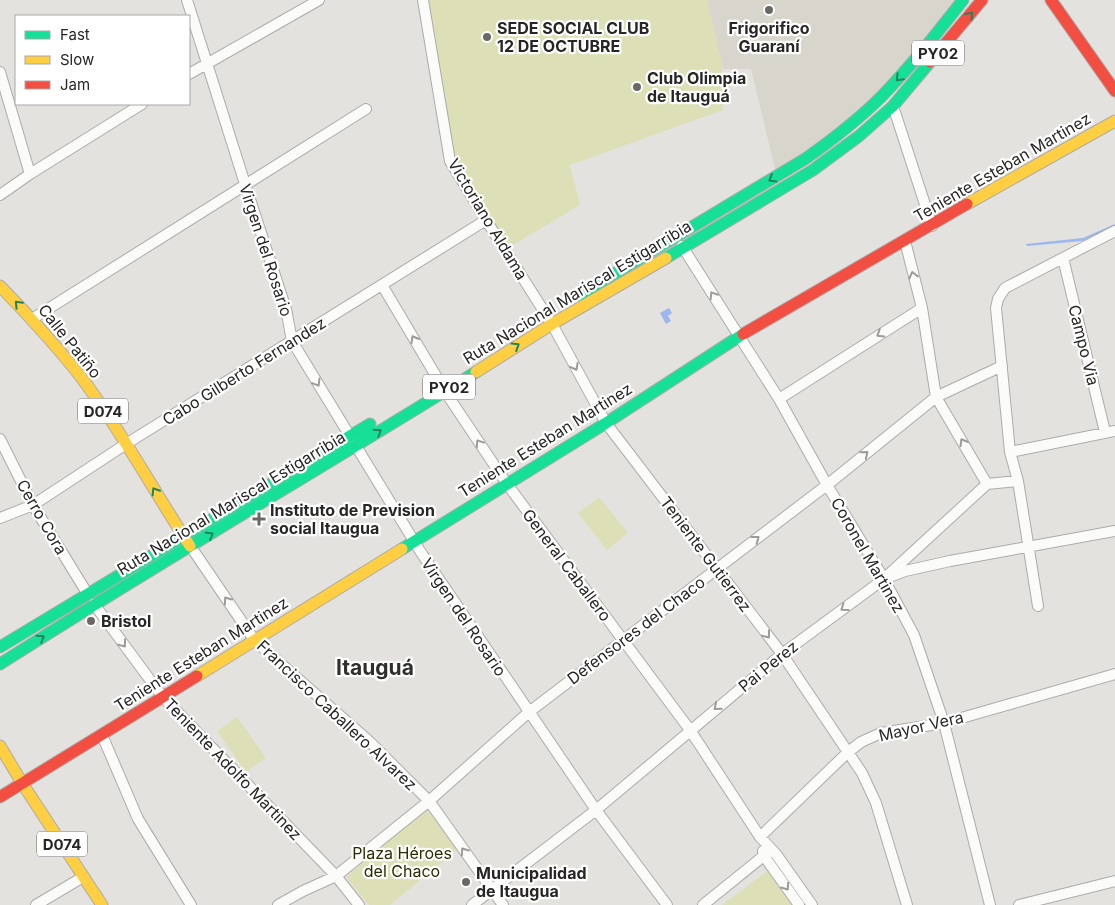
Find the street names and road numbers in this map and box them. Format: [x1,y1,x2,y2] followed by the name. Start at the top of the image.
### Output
[912,40,964,66] road number: PY02
[910,108,1094,226] street label: Teniente Esteban Martinez
[444,155,532,283] street label: Victoriano Aldama
[235,181,297,319] street label: Virgen del Rosario
[459,216,695,368] street label: Ruta Nacional Mariscal Estigarribia
[34,300,106,382] street label: Calle Patiño
[1064,303,1104,387] street label: Campo Via
[159,312,329,430] street label: Cabo Gilberto Fernandez
[423,374,475,400] road number: PY02
[454,378,636,502] street label: Teniente Esteban Martinez
[78,398,128,424] road number: D074
[113,427,349,579] street label: Ruta Nacional Mariscal Estigarribia
[12,476,72,558] street label: Cerro Cora
[656,492,756,616] street label: Teniente Gutierrez
[827,494,909,616] street label: Coronel Martinez
[518,505,616,625] street label: General Caballero
[417,554,511,680] street label: Virgen del Rosario
[563,572,709,688] street label: Defensores del Chaco
[110,592,292,716] street label: Teniente Esteban Martinez
[253,636,421,794] street label: Francisco Caballero Alvarez
[734,636,802,696] street label: Pai Perez
[160,694,306,844] street label: Teniente Adolfo Martinez
[877,707,965,745] street label: Mayor Vera
[37,832,87,856] road number: D074

